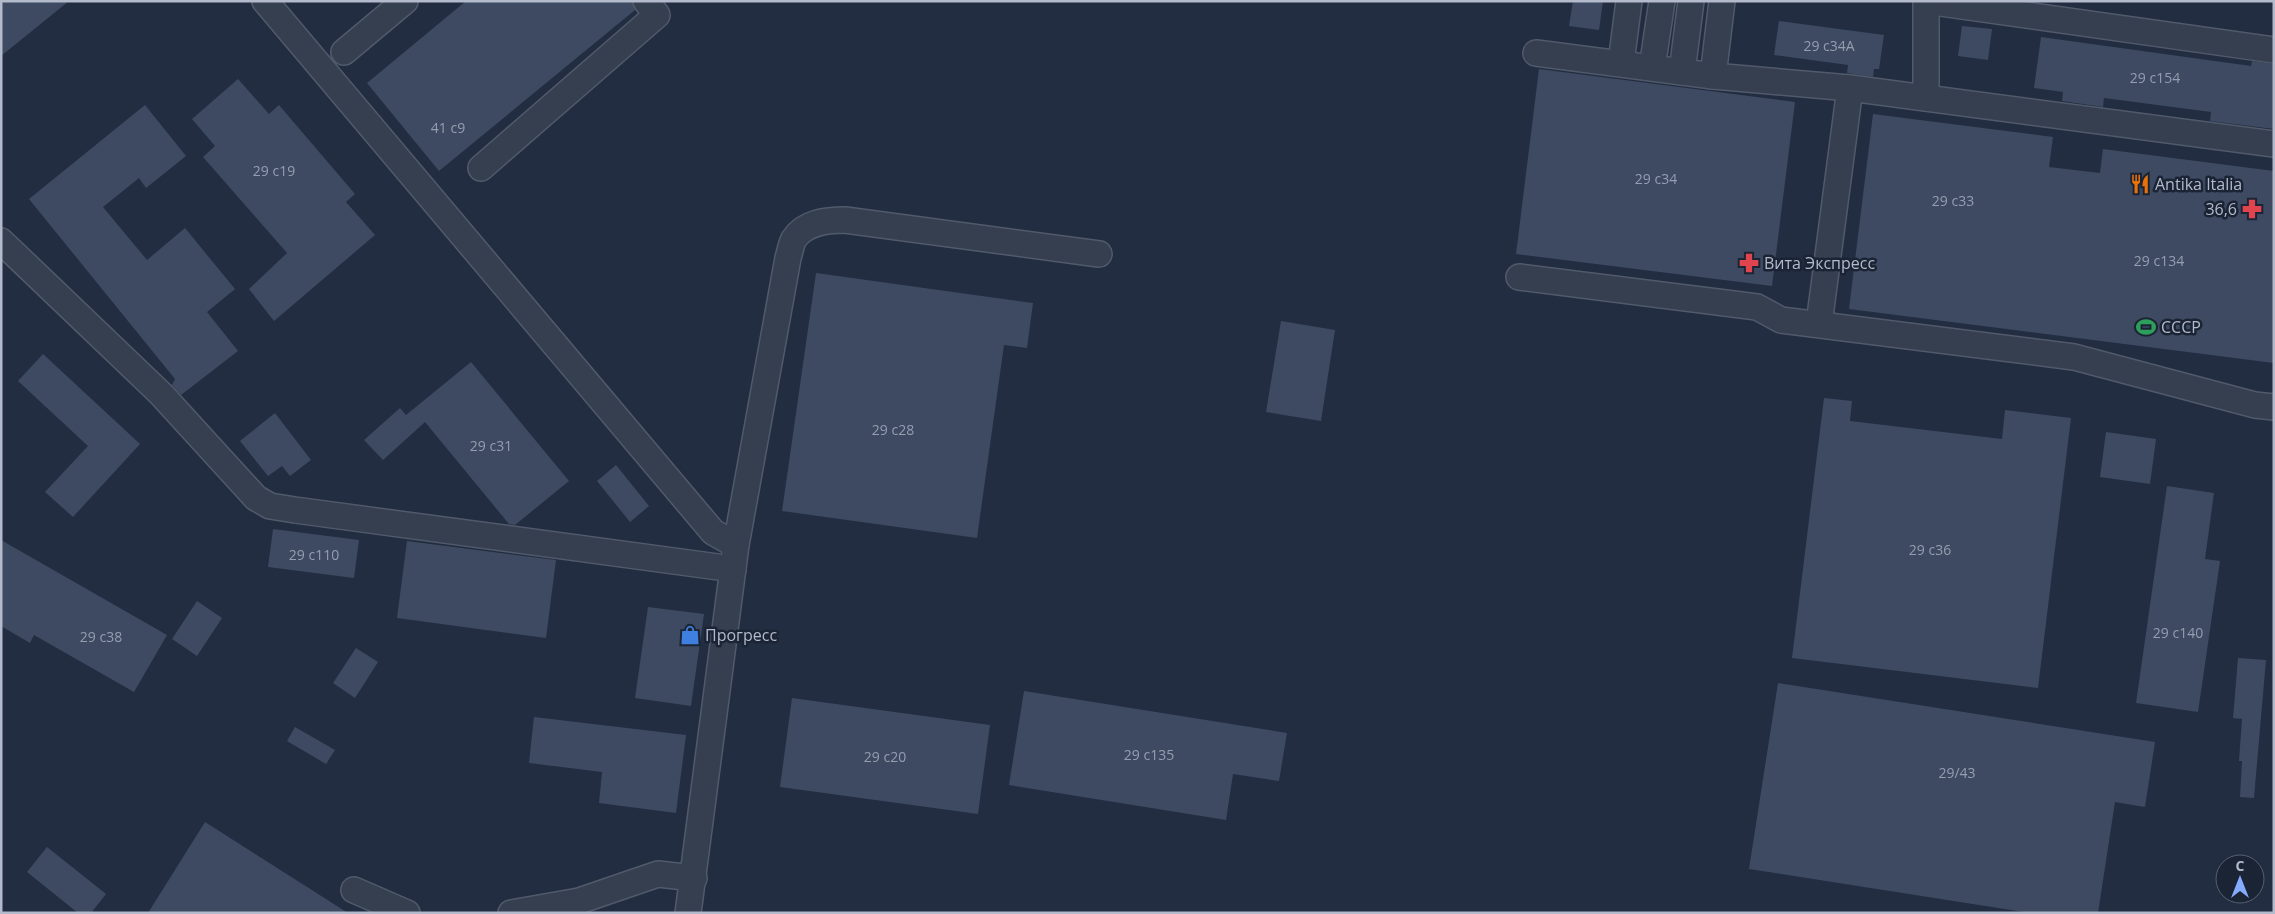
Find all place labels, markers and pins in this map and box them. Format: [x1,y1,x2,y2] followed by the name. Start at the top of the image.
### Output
[2129,173,2151,195] restaurant icon: Antika Italia
[2155,173,2242,195] place label: Antika Italia
[2205,198,2237,220] place label: 36,6
[2241,198,2263,220] pharmacy icon: 36,6
[1738,252,1760,274] pharmacy icon: Вита Экспресс
[1764,252,1875,274] place label: Вита Экспресс
[2135,316,2157,338] sports icon: СССР
[2161,316,2201,338] place label: СССР
[679,624,701,646] shop icon: Прогресс
[705,624,777,646] place label: Прогресс

